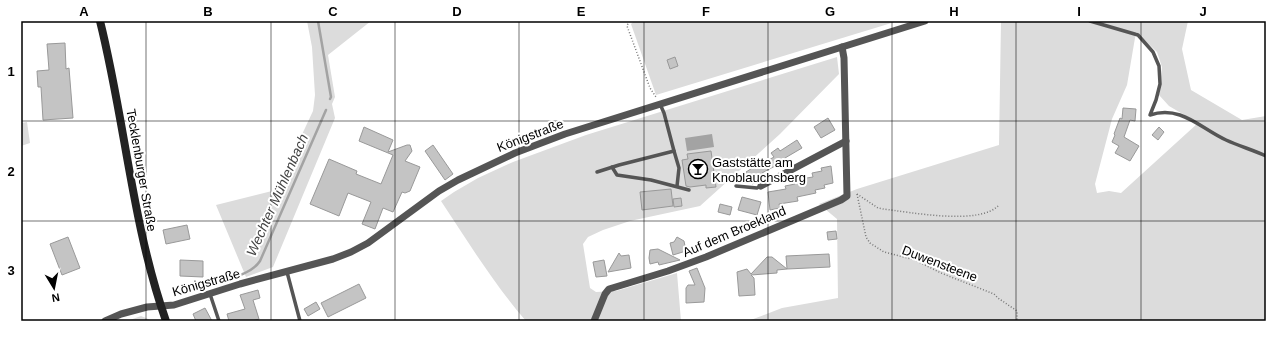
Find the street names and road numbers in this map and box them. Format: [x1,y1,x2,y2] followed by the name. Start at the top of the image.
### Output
[123,108,160,233] street label: Tecklenburger Straße
[495,116,566,155] street label: Königstraße
[680,203,788,260] street label: Auf dem Broekland
[900,242,980,285] street label: Duwensteene
[170,266,242,299] street label: Königstraße

